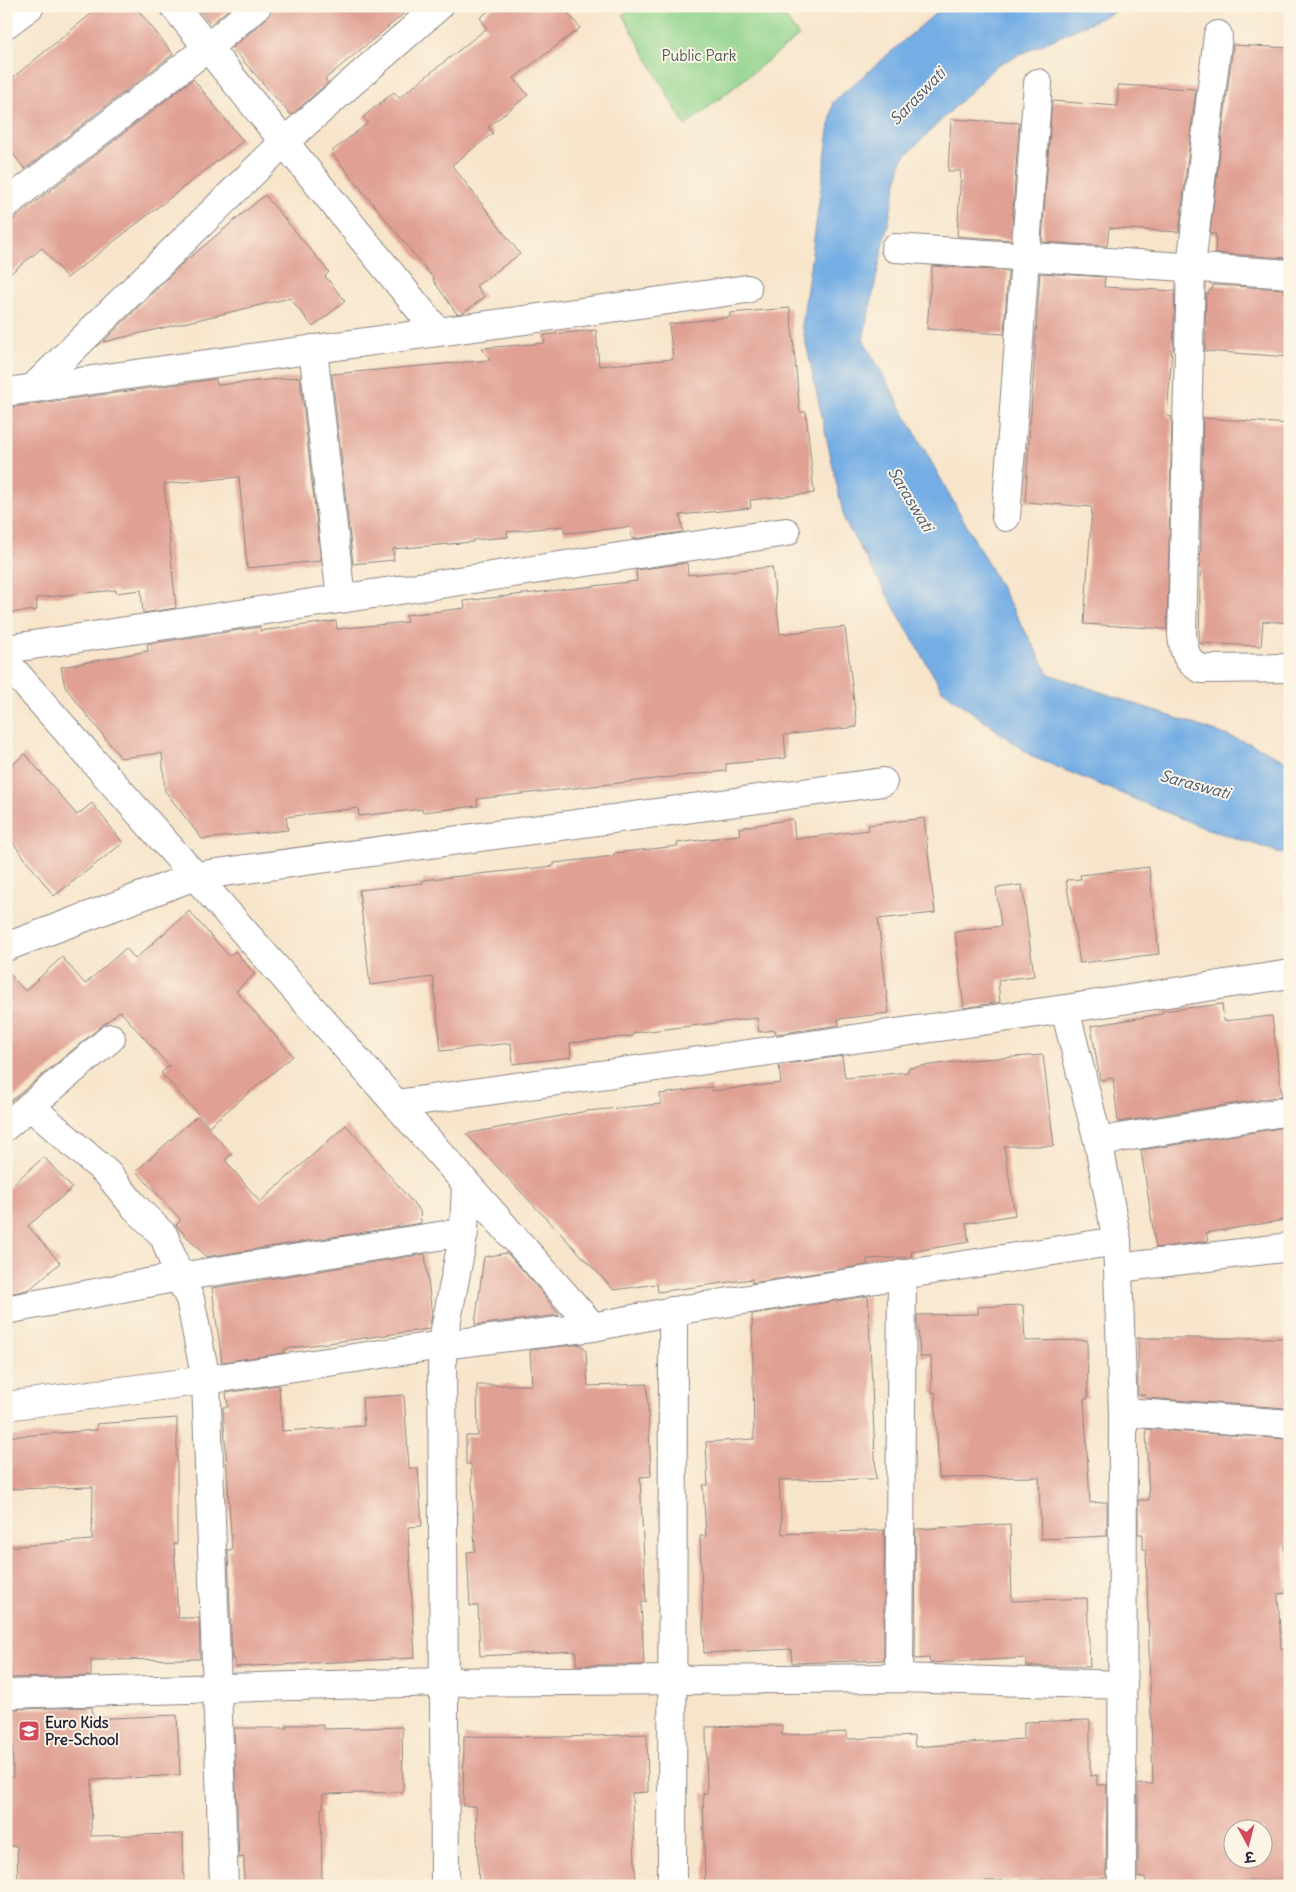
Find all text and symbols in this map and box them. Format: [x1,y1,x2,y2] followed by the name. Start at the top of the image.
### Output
[662,46,737,65] park label: Public Park
[885,62,951,129] water label: Saraswati
[884,463,939,537] water label: Saraswati
[1158,765,1234,804] water label: Saraswati
[45,1713,119,1749] place label: Euro Kids Pre-School
[17,1719,41,1743] school or university icon: Euro Kids Pre-School
[1224,1820,1274,1870] north arrow
[1242,1847,1257,1867] text: उ

